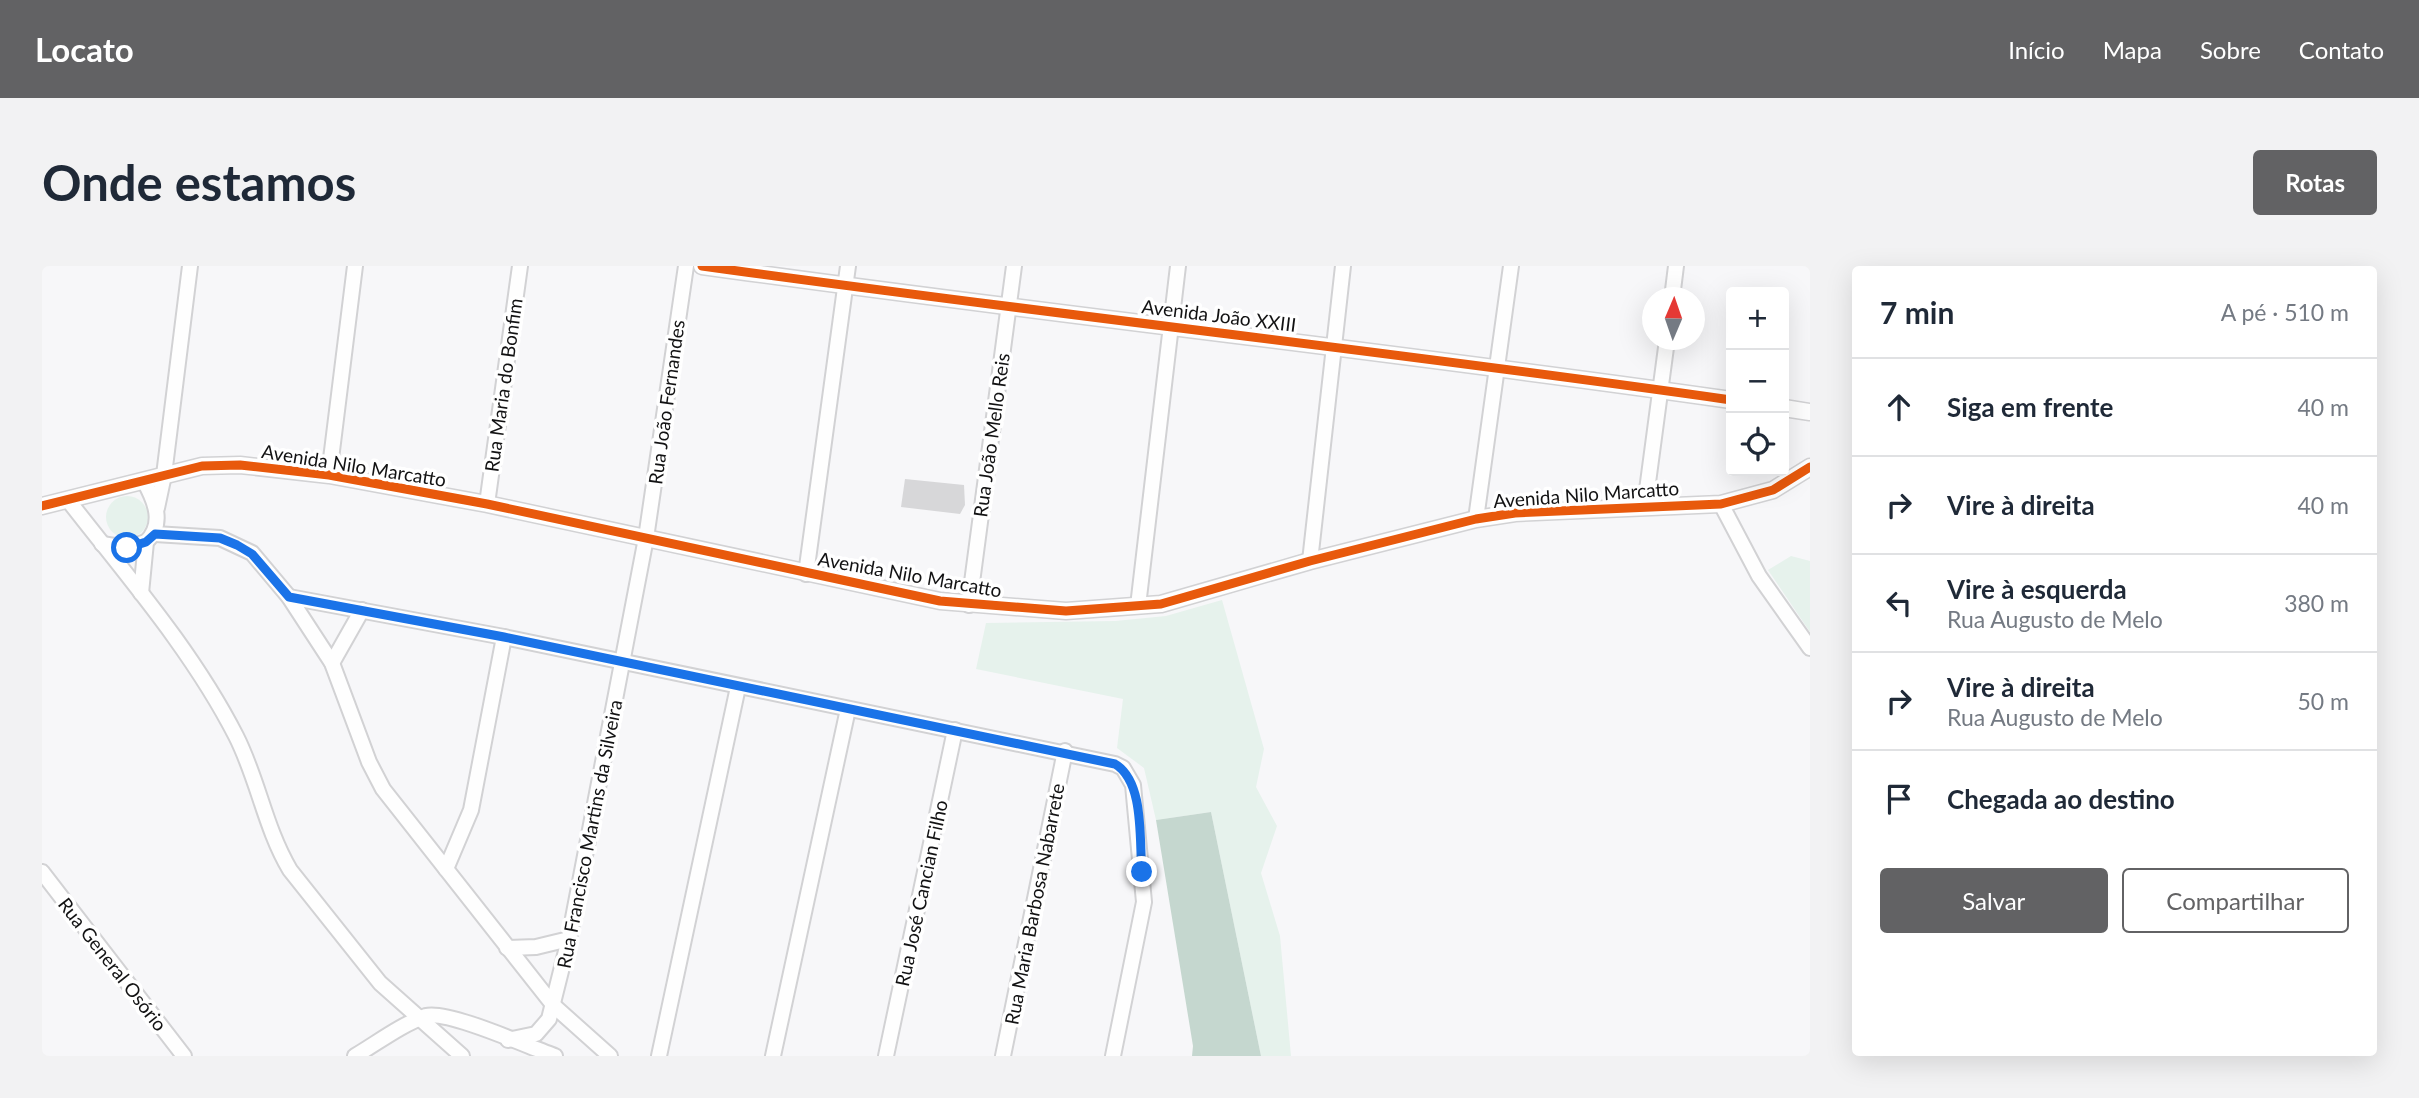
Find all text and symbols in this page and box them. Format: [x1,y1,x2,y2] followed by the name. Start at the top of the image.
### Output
[35,29,134,69] text: Locato
[2008,35,2065,64] text: Início
[2103,35,2162,64] text: Mapa
[2200,35,2261,64] text: Sobre
[2299,35,2384,64] text: Contato
[2253,150,2377,215] button: Rotas
[42,153,356,211] text: Onde estamos
[1642,287,1705,350] north arrow
[1726,287,1789,476] map controls
[1726,287,1789,350] button: +
[1140,294,1298,336] street label: Avenida João XXIII
[1880,294,1954,330] text: 7 min
[479,297,527,473] street label: Rua Maria do Bonfim
[2221,298,2349,326] text: A pé · 510 m
[643,318,689,486] street label: Rua João Fernandes
[1726,350,1789,413] button: −
[968,351,1014,519] street label: Rua João Mello Reis
[1880,388,1918,426] icon: ahead
[1947,391,2114,423] text: Siga em frente
[2298,393,2349,421] text: 40 m
[1726,413,1789,476] button: locate
[260,439,448,491] street label: Avenida Nilo Marcatto
[1492,476,1680,512] street label: Avenida Nilo Marcatto
[1880,486,1918,524] icon: right
[1947,489,2095,521] text: Vire à direita
[2298,491,2349,519] text: 40 m
[111,532,142,563] route start
[816,547,1004,601] street label: Avenida Nilo Marcatto
[1947,573,2127,605] text: Vire à esquerda
[1880,584,1918,622] icon: left
[2284,589,2349,617] text: 380 m
[1947,605,2163,633] text: Rua Augusto de Melo
[1947,671,2095,703] text: Vire à direita
[1880,682,1918,720] icon: right
[2298,687,2349,715] text: 50 m
[552,698,626,970] street label: Rua Francisco Martins da Silveira
[1947,703,2163,731] text: Rua Augusto de Melo
[1880,780,1918,818] icon: arrive
[999,781,1069,1027] street label: Rua Maria Barbosa Nabarrete
[1947,783,2175,815] text: Chegada ao destino
[890,798,952,988] street label: Rua José Cancian Filho
[1126,856,1157,887] route end
[1880,868,2108,933] button: Salvar
[2122,868,2349,933] button: Compartilhar
[54,893,172,1035] street label: Rua General Osório

